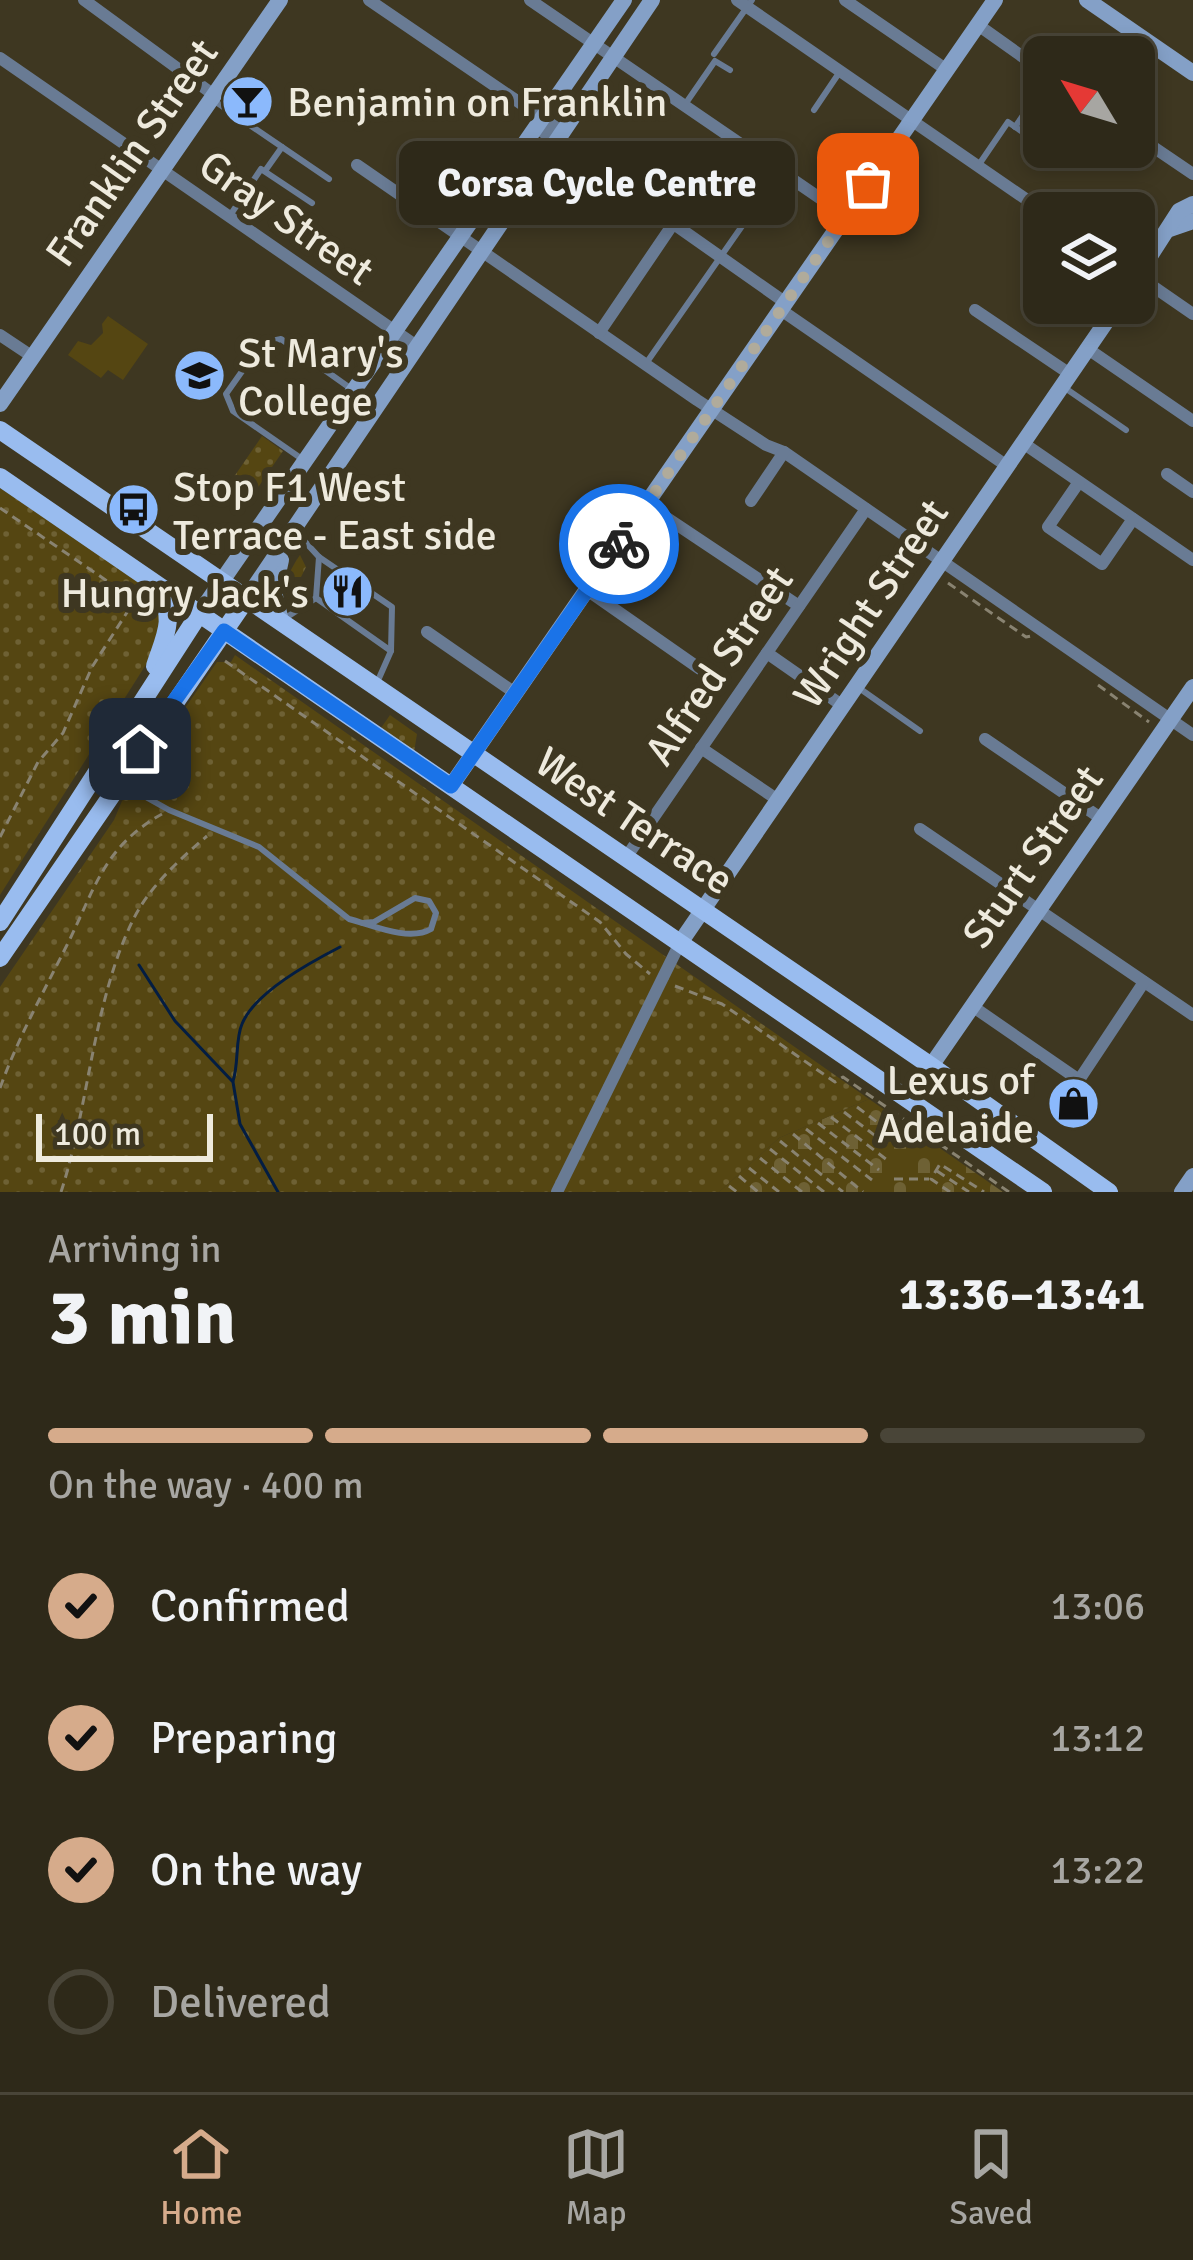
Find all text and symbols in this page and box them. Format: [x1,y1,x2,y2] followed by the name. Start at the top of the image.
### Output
[35,29,229,276] street label: Franklin Street
[1023,36,1155,168] north arrow
[1023,36,1155,324] map controls
[220,73,276,129] bar icon: Benjamin on Franklin
[287,77,667,128] place label: Benjamin on Franklin
[817,133,919,235] pin
[189,140,383,297] street label: Gray Street
[400,142,796,226] callout: Corsa Cycle Centre
[835,151,901,217] icon: bag
[437,159,757,207] text: Corsa Cycle Centre
[1023,192,1155,324] button: layers
[238,328,404,427] place label: St Mary's College
[171,348,227,404] school or university icon: St Mary's College
[173,462,497,561] place label: Stop F1 West Terrace - East side
[106,482,162,538] bus stop icon: Stop F1 West Terrace - East side
[559,484,679,604] courier
[783,490,960,718] street label: Wright Street
[586,511,652,577] icon: bike
[634,557,804,775] street label: Alfred Street
[320,564,376,620] restaurant icon: Hungry Jack's
[60,568,309,619] place label: Hungry Jack's
[89,698,191,800] pin
[107,716,173,782] icon: home
[525,736,743,906] street label: West Terrace
[952,756,1115,958] street label: Sturt Street
[877,1055,1036,1154] place label: Lexus of Adelaide
[1045,1075,1101,1131] shop icon: Lexus of Adelaide
[36,1108,213,1161] scale bar
[54,1114,141,1155] text: 100 m
[48,1225,222,1273] text: Arriving in
[899,1267,1145,1322] text: 13:36–13:41
[48,1270,236,1366] text: 3 min
[48,1461,364,1509] text: On the way · 400 m
[48,1573,114,1639] icon: check
[150,1579,350,1634] text: Confirmed
[1050,1582,1145,1630] text: 13:06
[48,1705,114,1771] icon: check
[150,1711,338,1766] text: Preparing
[1050,1714,1145,1762] text: 13:12
[48,1837,114,1903] icon: check
[150,1843,362,1898] text: On the way
[1050,1846,1145,1894] text: 13:22
[150,1975,331,2030] text: Delivered
[160,2121,243,2234] tab: Home
[563,2121,629,2234] tab: Map
[950,2121,1033,2234] tab: Saved

